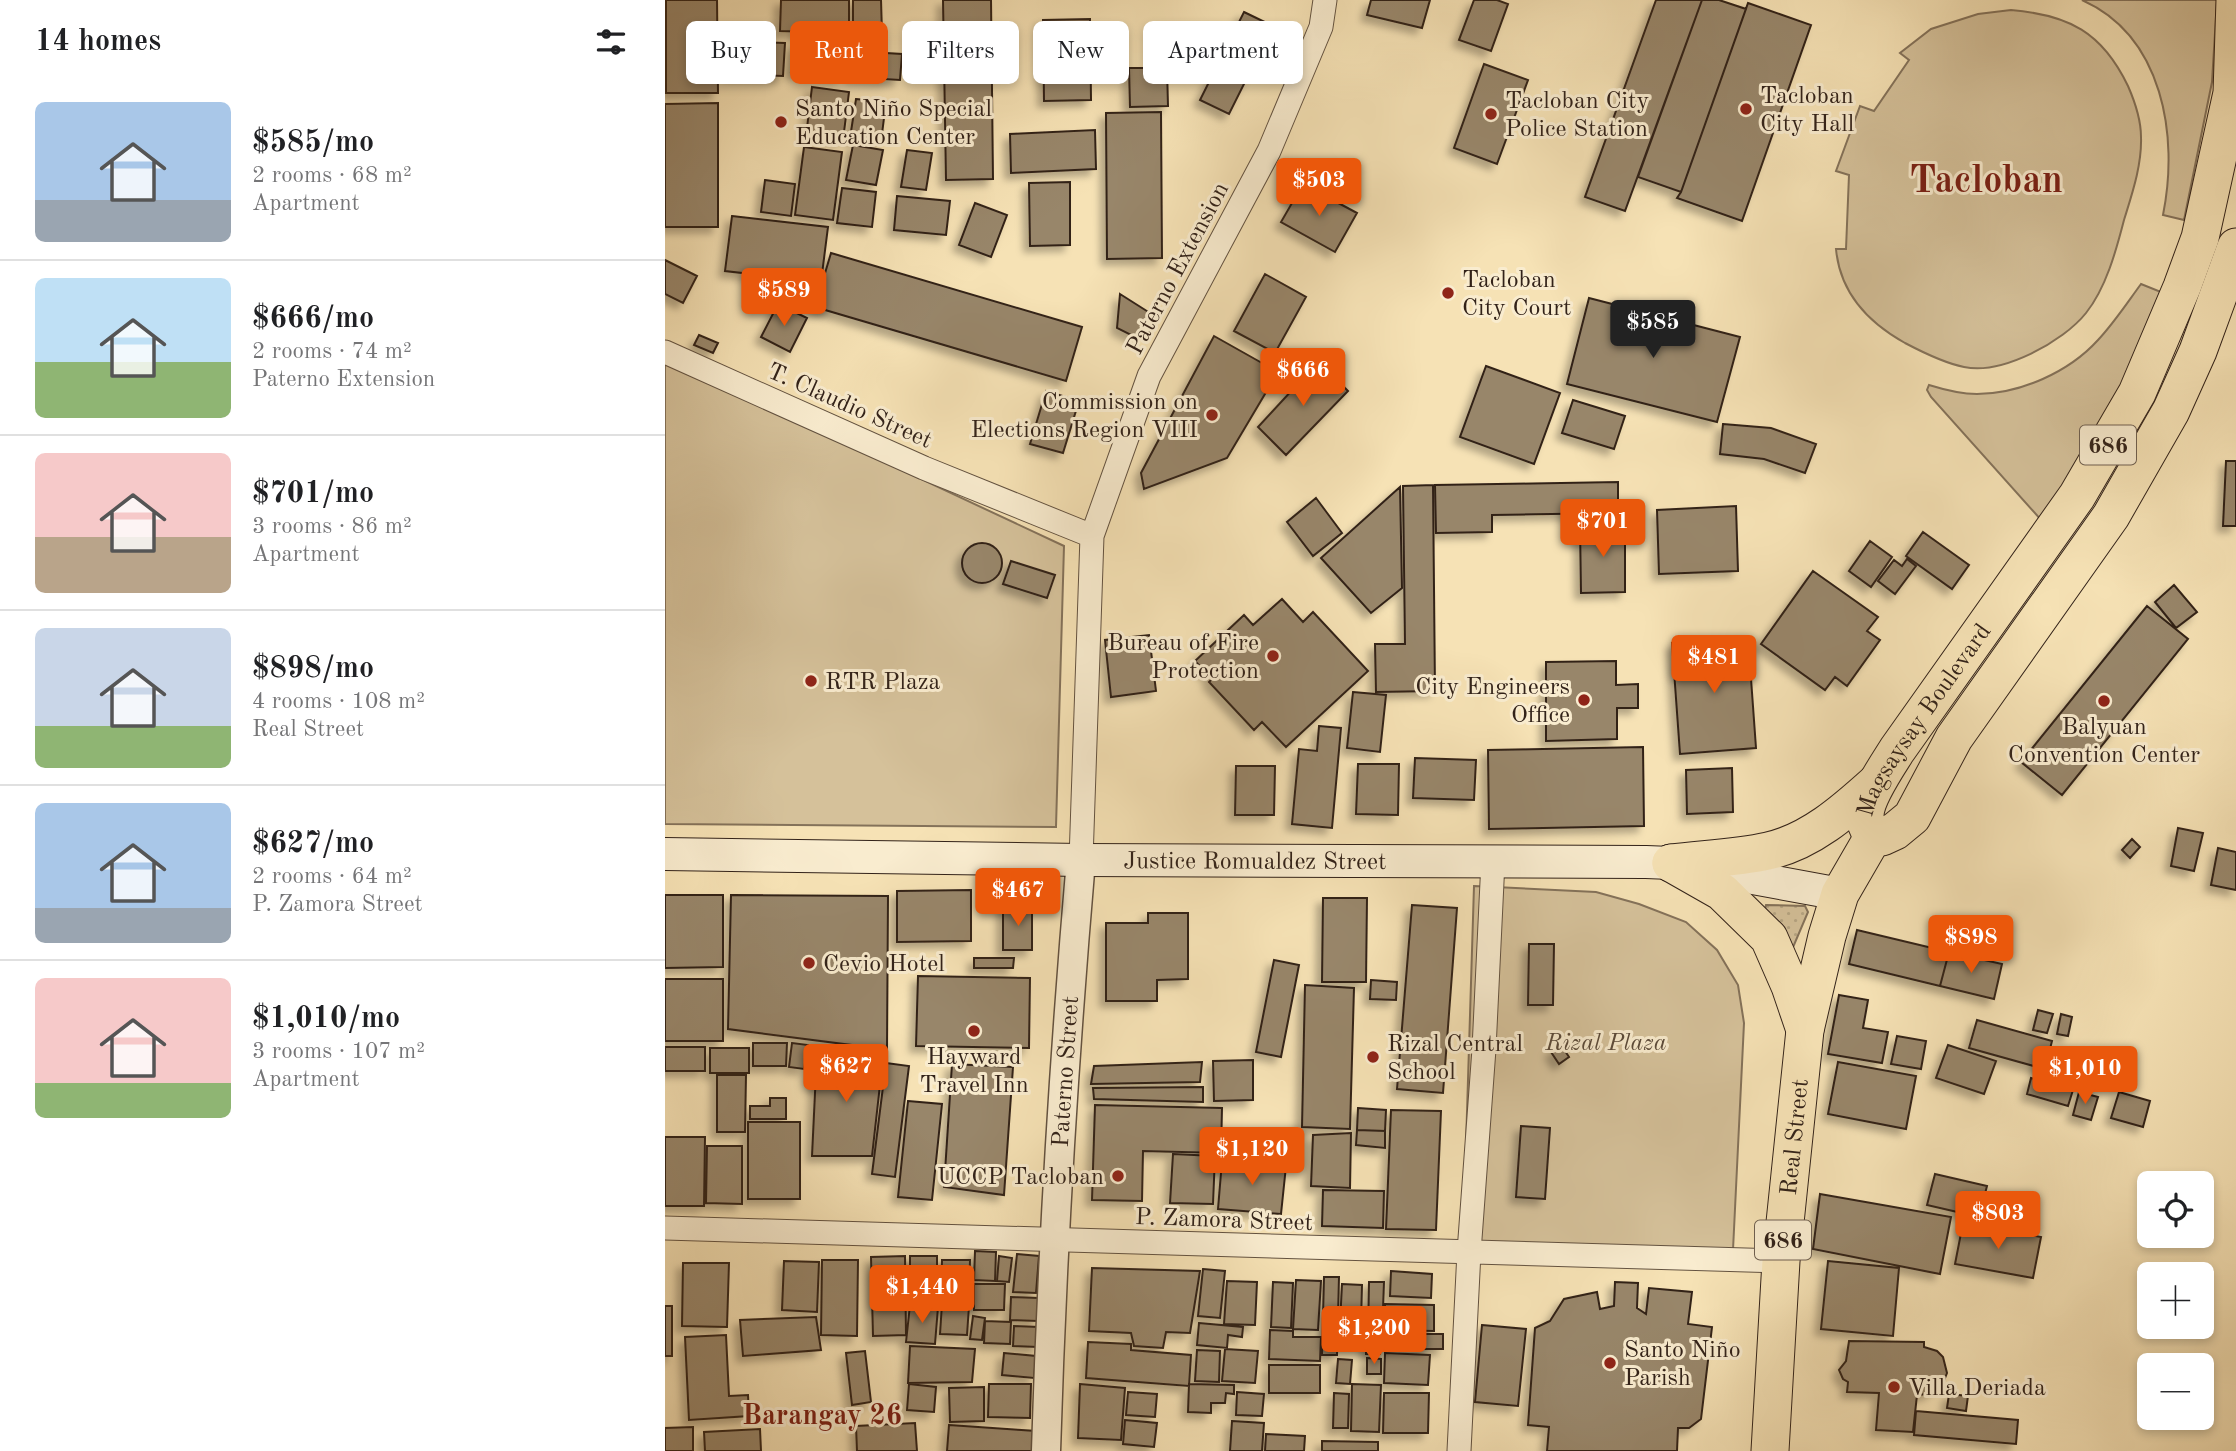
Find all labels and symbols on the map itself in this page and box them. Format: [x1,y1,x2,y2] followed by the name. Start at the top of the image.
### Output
[1760,85,1854,137] place label: Tacloban City Hall
[1505,90,1649,142] place label: Tacloban City Police Station
[795,98,992,150] place label: Santo Niño Special Education Center
[1738,101,1754,117] marker: Tacloban City Hall
[1483,106,1499,122] marker: Tacloban City Police Station
[773,114,789,130] marker: Santo Niño Special Education Center
[1278,158,1360,218] pin: $503
[1909,163,2063,201] district label: Tacloban
[1123,179,1234,359] street label: Paterno Extension
[743,268,825,328] pin: $589
[1462,269,1571,321] place label: Tacloban City Court
[1440,285,1456,301] marker: Tacloban City Court
[1612,300,1694,360] pin: $585
[1262,348,1344,408] pin: $666
[763,360,935,454] street label: T. Claudio Street
[970,391,1198,443] place label: Commission on Elections Region VIII
[1204,407,1220,423] marker: Commission on Elections Region VIII
[2080,426,2136,464] road number: 686
[1562,500,1644,559] pin: $701
[1854,620,1996,820] street label: Magsaysay Boulevard
[1107,632,1259,684] place label: Bureau of Fire Protection
[1673,636,1755,695] pin: $481
[1265,648,1281,664] marker: Bureau of Fire Protection
[825,671,940,695] place label: RTR Plaza
[803,673,819,689] marker: RTR Plaza
[1415,676,1570,728] place label: City Engineers Office
[1576,692,1592,708] marker: City Engineers Office
[2096,693,2112,709] marker: Balyuan Convention Center
[2008,716,2200,768] place label: Balyuan Convention Center
[1123,850,1387,875] street label: Justice Romualdez Street
[977,869,1059,928] pin: $467
[1930,916,2012,975] pin: $898
[823,953,945,977] place label: Cevio Hotel
[801,955,817,971] marker: Cevio Hotel
[1050,995,1084,1148] street label: Paterno Street
[966,1023,982,1039] marker: Hayward Travel Inn
[1544,1032,1667,1056] park label: Rizal Plaza
[1387,1033,1523,1085] place label: Rizal Central School
[805,1044,887,1104] pin: $627
[919,1046,1029,1098] place label: Hayward Travel Inn
[2028,1046,2142,1106] pin: $1,010
[1365,1049,1381,1065] marker: Rizal Central School
[1778,1078,1814,1197] street label: Real Street
[1195,1128,1309,1187] pin: $1,120
[937,1166,1104,1190] place label: UCCP Tacloban
[1110,1168,1126,1184] marker: UCCP Tacloban
[1957,1192,2039,1251] pin: $803
[1135,1206,1313,1236] street label: P. Zamora Street
[1755,1220,1811,1260] road number: 686
[865,1266,979,1325] pin: $1,440
[1317,1306,1431,1366] pin: $1,200
[1624,1339,1741,1391] place label: Santo Niño Parish
[1602,1355,1618,1371] marker: Santo Niño Parish
[1908,1377,2046,1401] place label: Villa Deriada
[1886,1379,1902,1395] marker: Villa Deriada
[742,1403,902,1431] district label: Barangay 26

